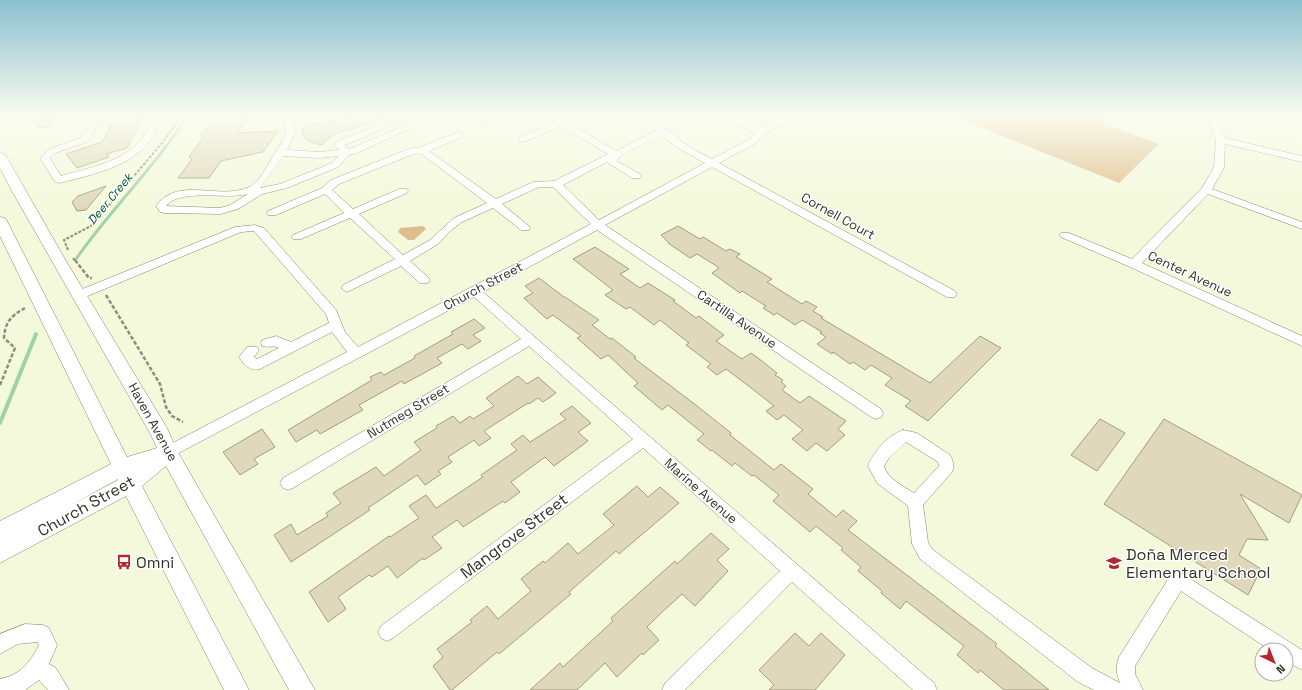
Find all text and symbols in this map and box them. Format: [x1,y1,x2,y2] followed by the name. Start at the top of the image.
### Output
[84,169,137,228] water label: Deer Creek
[798,189,878,243] street label: Cornell Court
[1145,247,1235,301] street label: Center Avenue
[440,258,526,314] street label: Church Street
[694,286,780,352] street label: Cartilla Avenue
[124,380,182,464] street label: Haven Avenue
[364,380,452,442] street label: Nutmeg Street
[661,455,741,527] street label: Marine Avenue
[34,471,138,541] street label: Church Street
[456,489,572,583] street label: Mangrove Street
[1126,544,1271,583] place label: Doña Merced Elementary School
[136,552,174,573] place label: Omni
[115,553,133,571] bus stop icon: Omni
[1105,554,1123,572] school or university icon: Doña Merced Elementary School
[1254,642,1294,682] north arrow
[1273,662,1288,677] text: N

